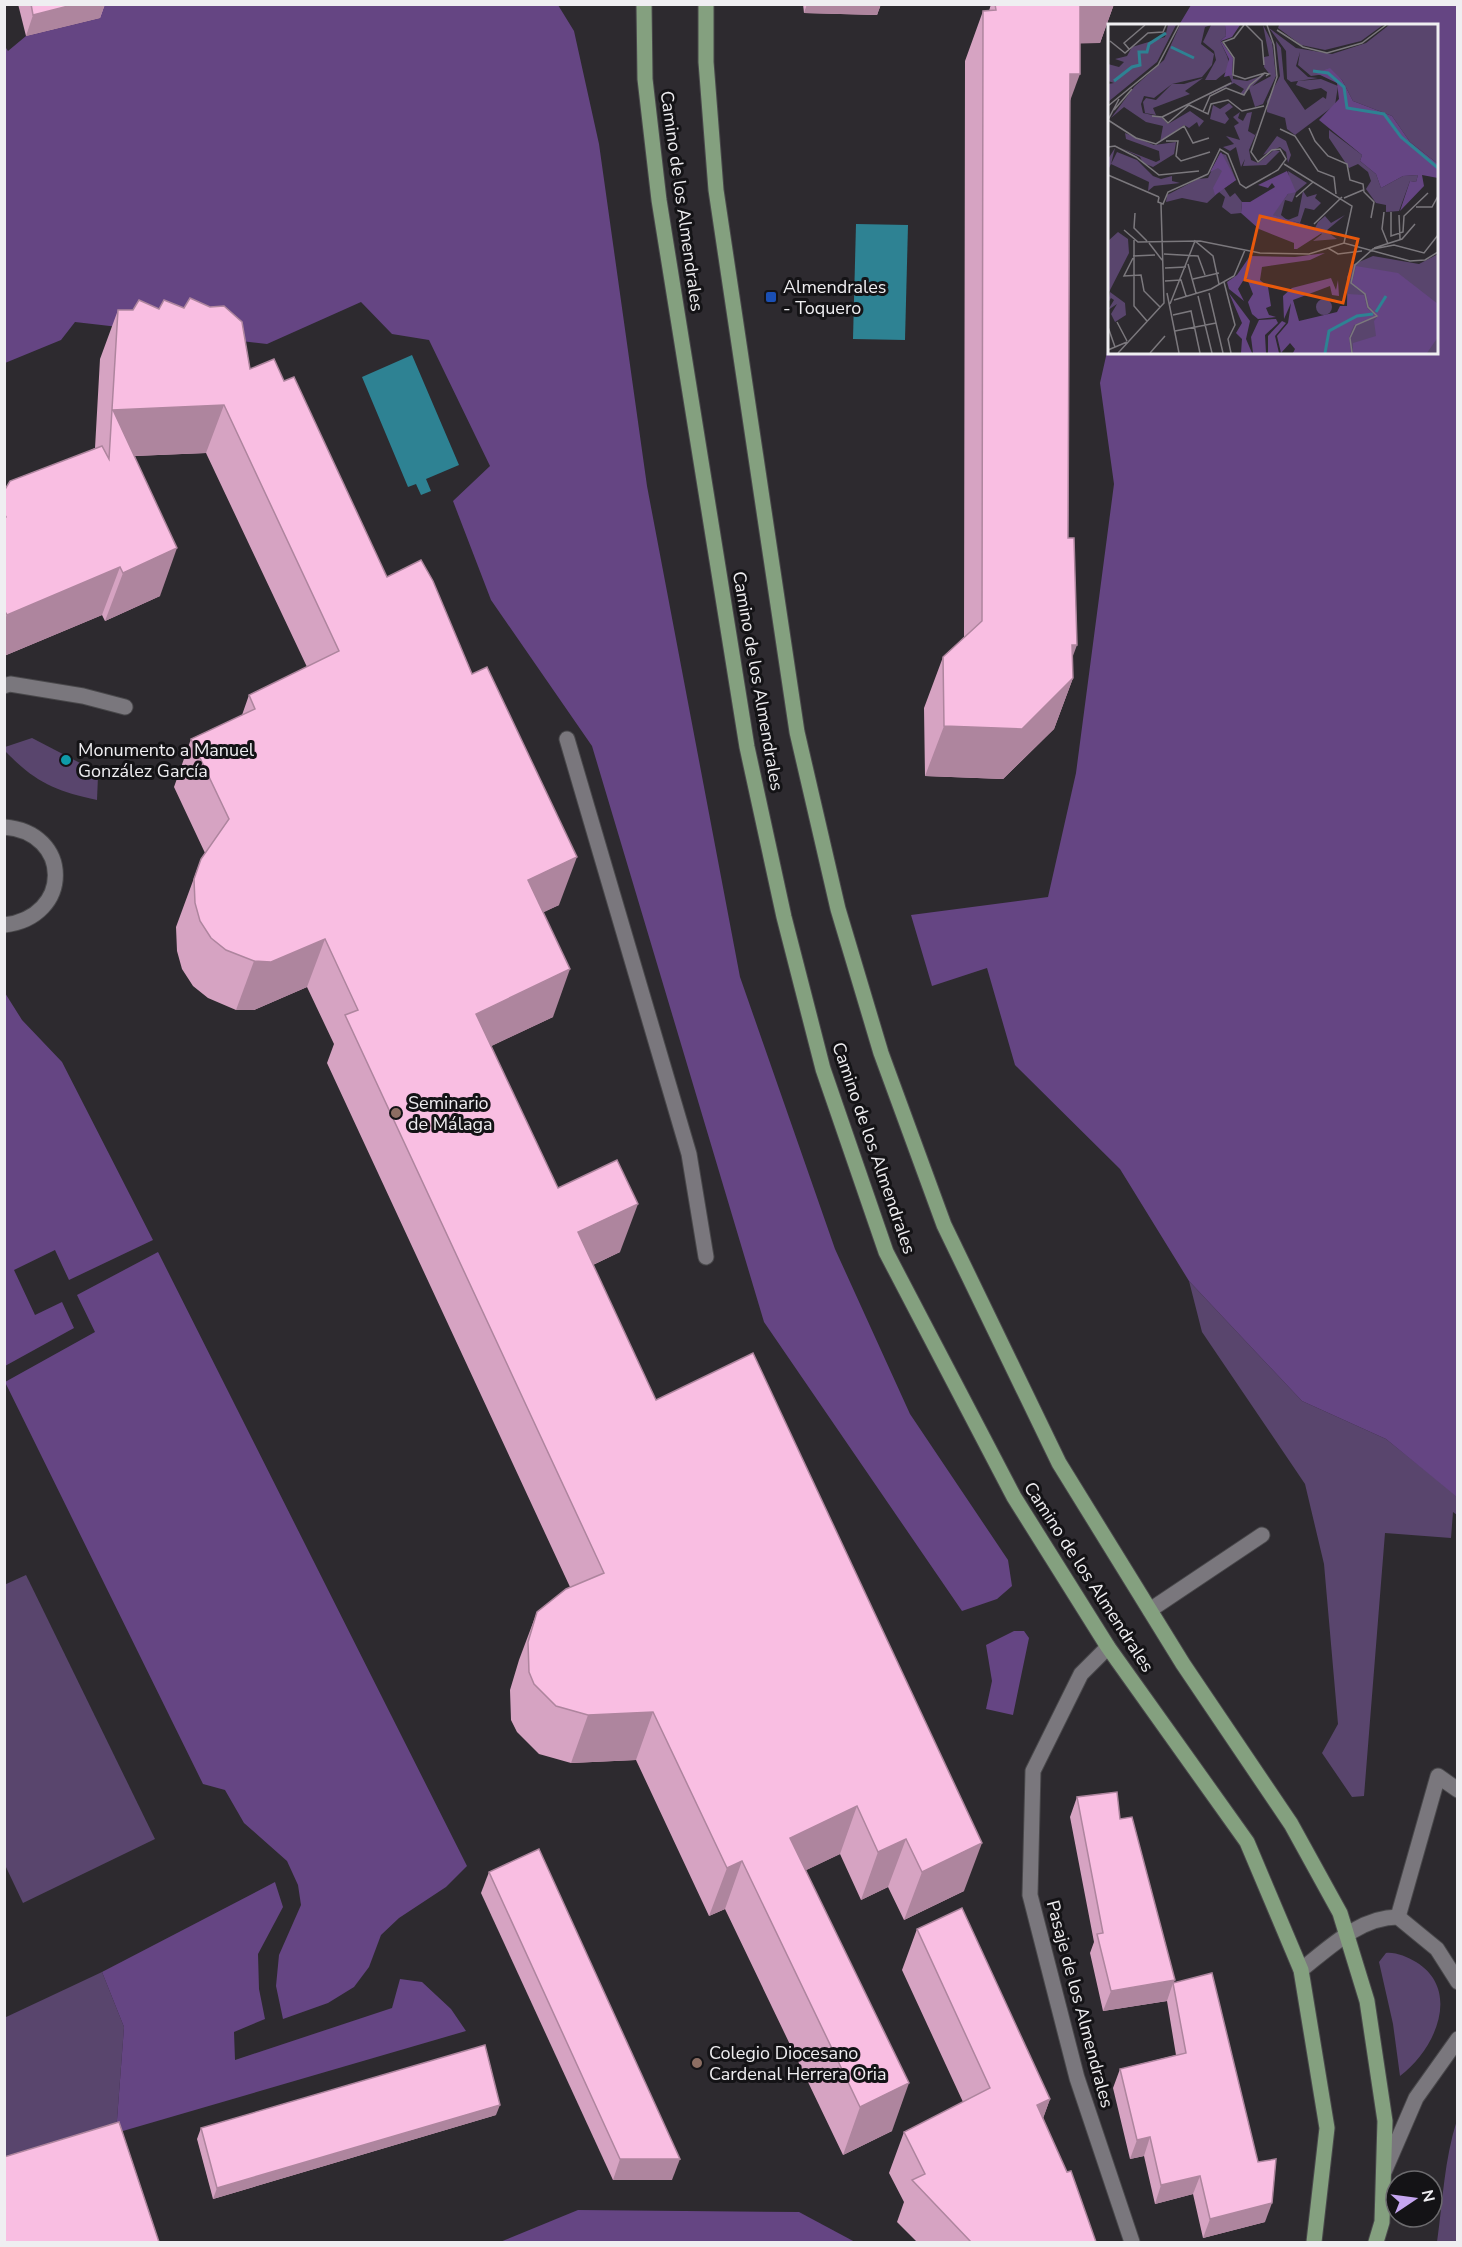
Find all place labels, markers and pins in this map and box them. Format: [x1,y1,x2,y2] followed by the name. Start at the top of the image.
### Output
[783,275,887,320] place label: Almendrales - Toquero
[764,290,778,304] marker: Almendrales - Toquero
[78,738,255,783] place label: Monumento a Manuel González García
[59,753,73,767] marker: Monumento a Manuel González García
[408,1091,493,1136] place label: Seminario de Málaga
[389,1106,403,1120] marker: Seminario de Málaga
[709,2041,887,2086] place label: Colegio Diocesano Cardenal Herrera Oria
[690,2056,704,2070] marker: Colegio Diocesano Cardenal Herrera Oria

